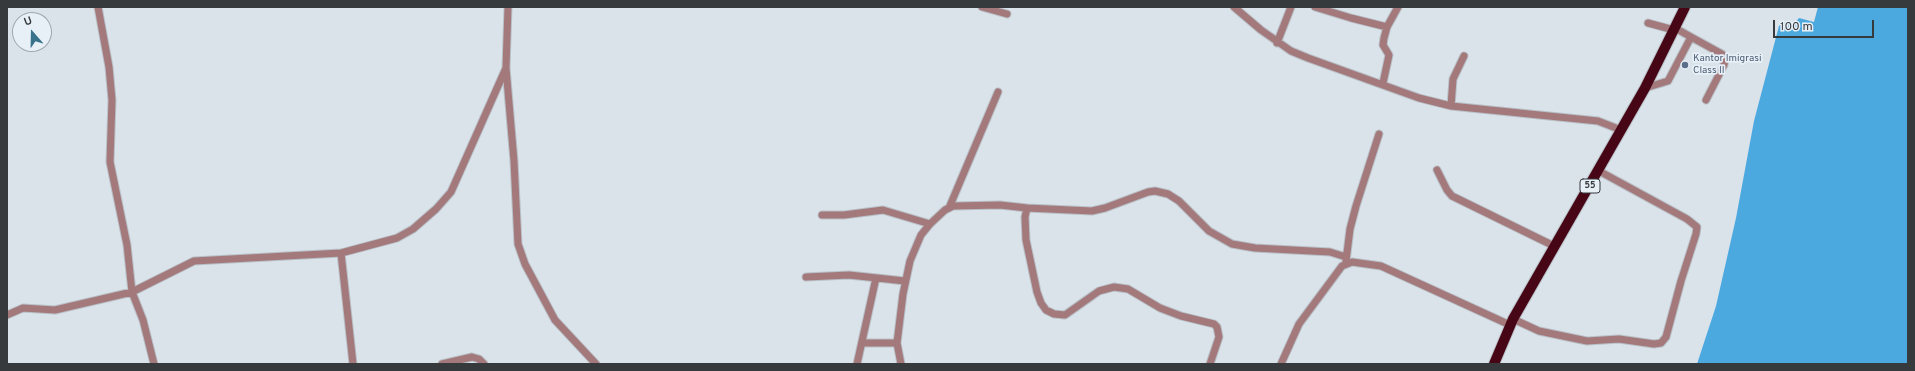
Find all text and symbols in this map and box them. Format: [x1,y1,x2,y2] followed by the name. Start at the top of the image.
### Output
[12,12,52,52] north arrow
[1775,12,1876,38] scale bar
[22,14,34,30] text: U
[1780,19,1813,35] text: 100 m
[1693,53,1761,76] place label: Kantor Imigrasi Class II
[1680,60,1690,70] marker: Kantor Imigrasi Class II
[1580,179,1600,193] road number: 55

